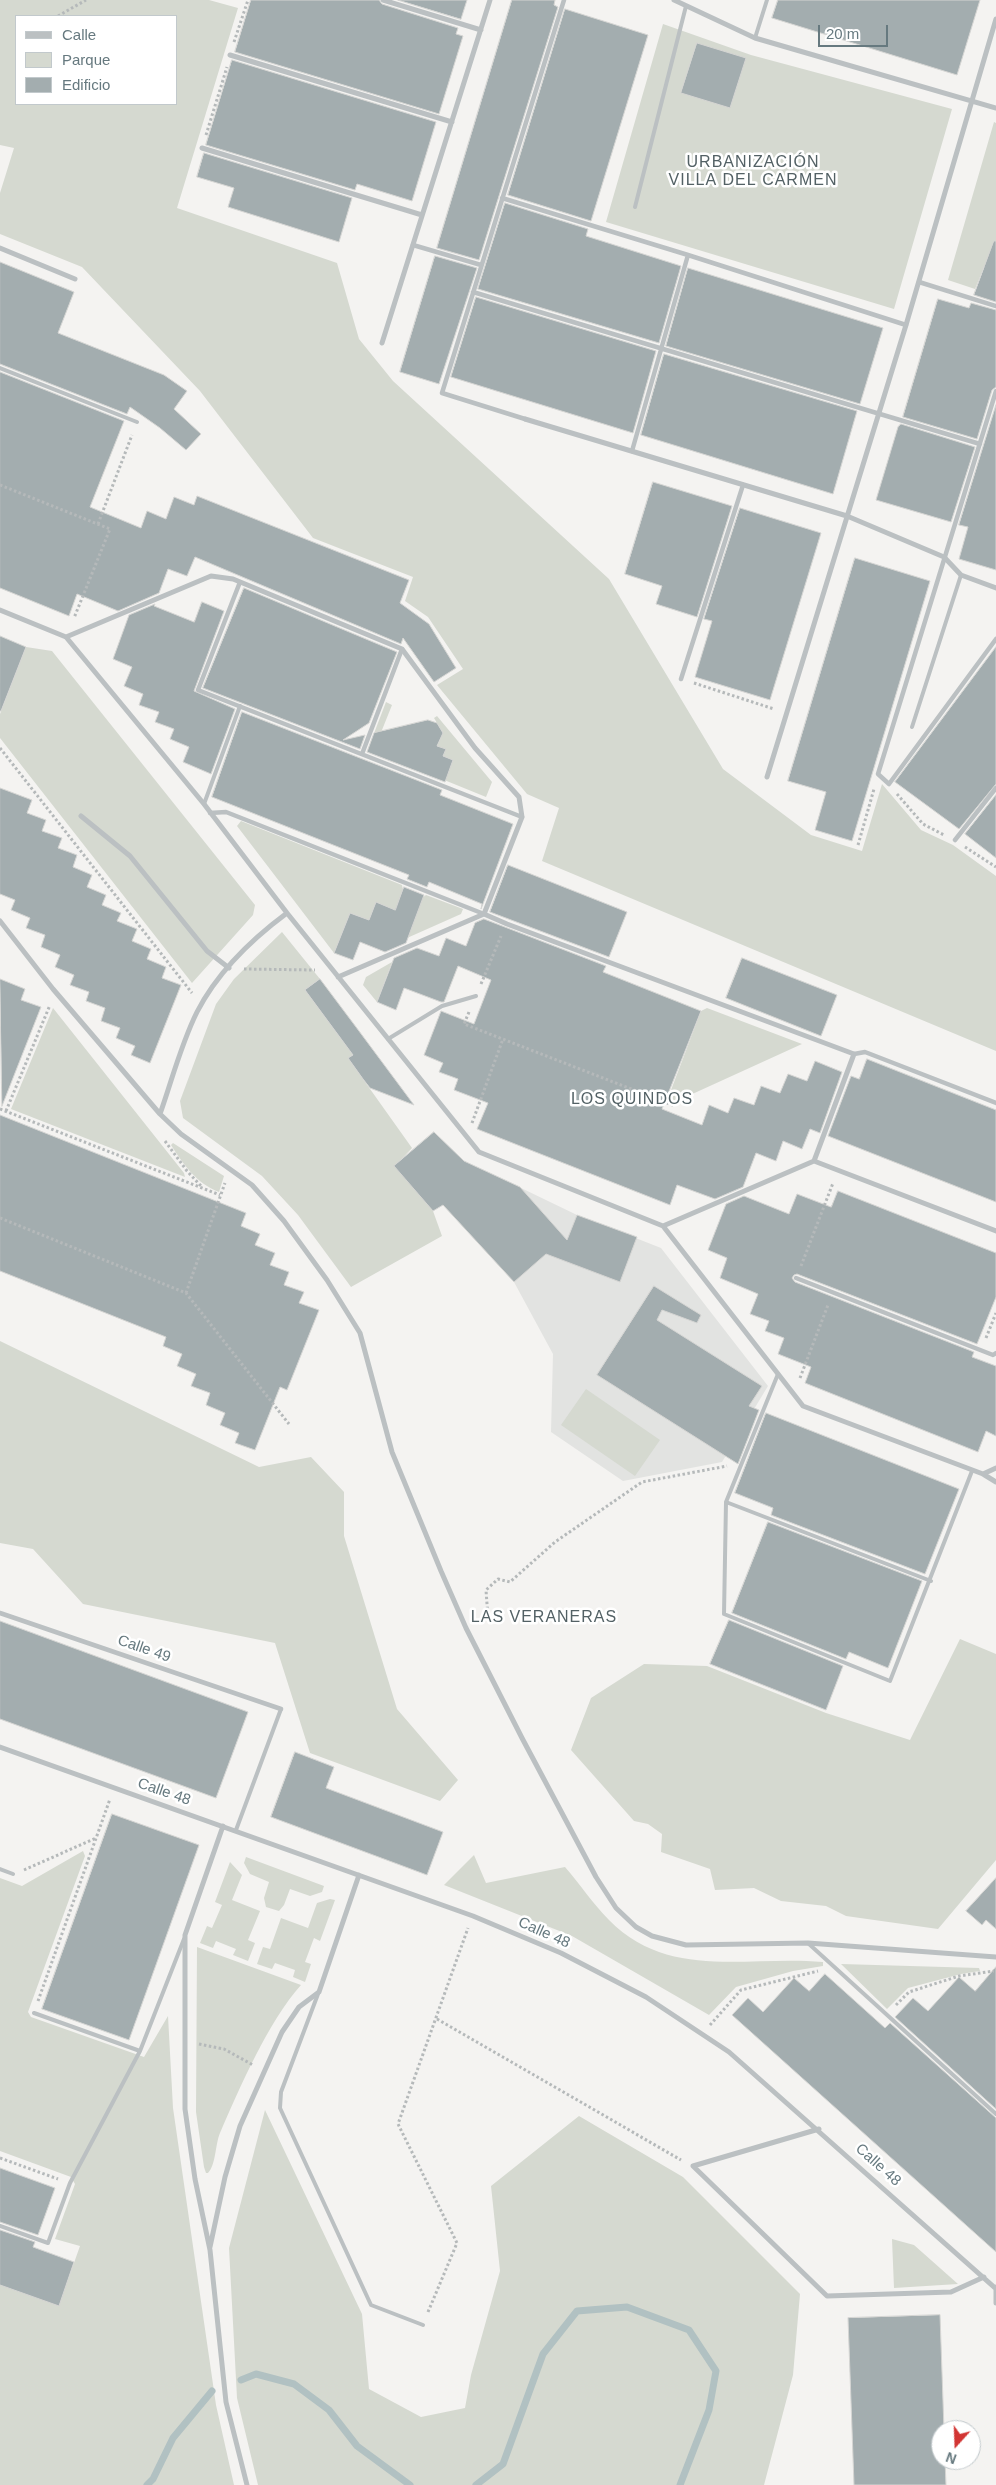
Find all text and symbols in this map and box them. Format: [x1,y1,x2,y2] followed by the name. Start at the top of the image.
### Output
[15,15,178,105] legend
[821,15,891,47] scale bar
[826,25,859,42] text: 20 m
[62,26,96,43] text: Calle
[62,51,110,68] text: Parque
[62,76,110,93] text: Edificio
[667,153,839,191] district label: URBANIZACIÓN VILLA DEL CARMEN
[570,1090,694,1110] district label: LOS QUINDOS
[469,1608,619,1628] district label: LAS VERANERAS
[115,1632,173,1666] street label: Calle 49
[135,1775,193,1809] street label: Calle 48
[515,1914,573,1952] street label: Calle 48
[852,2140,904,2190] street label: Calle 48
[931,2420,981,2470] north arrow
[944,2449,959,2467] text: N

